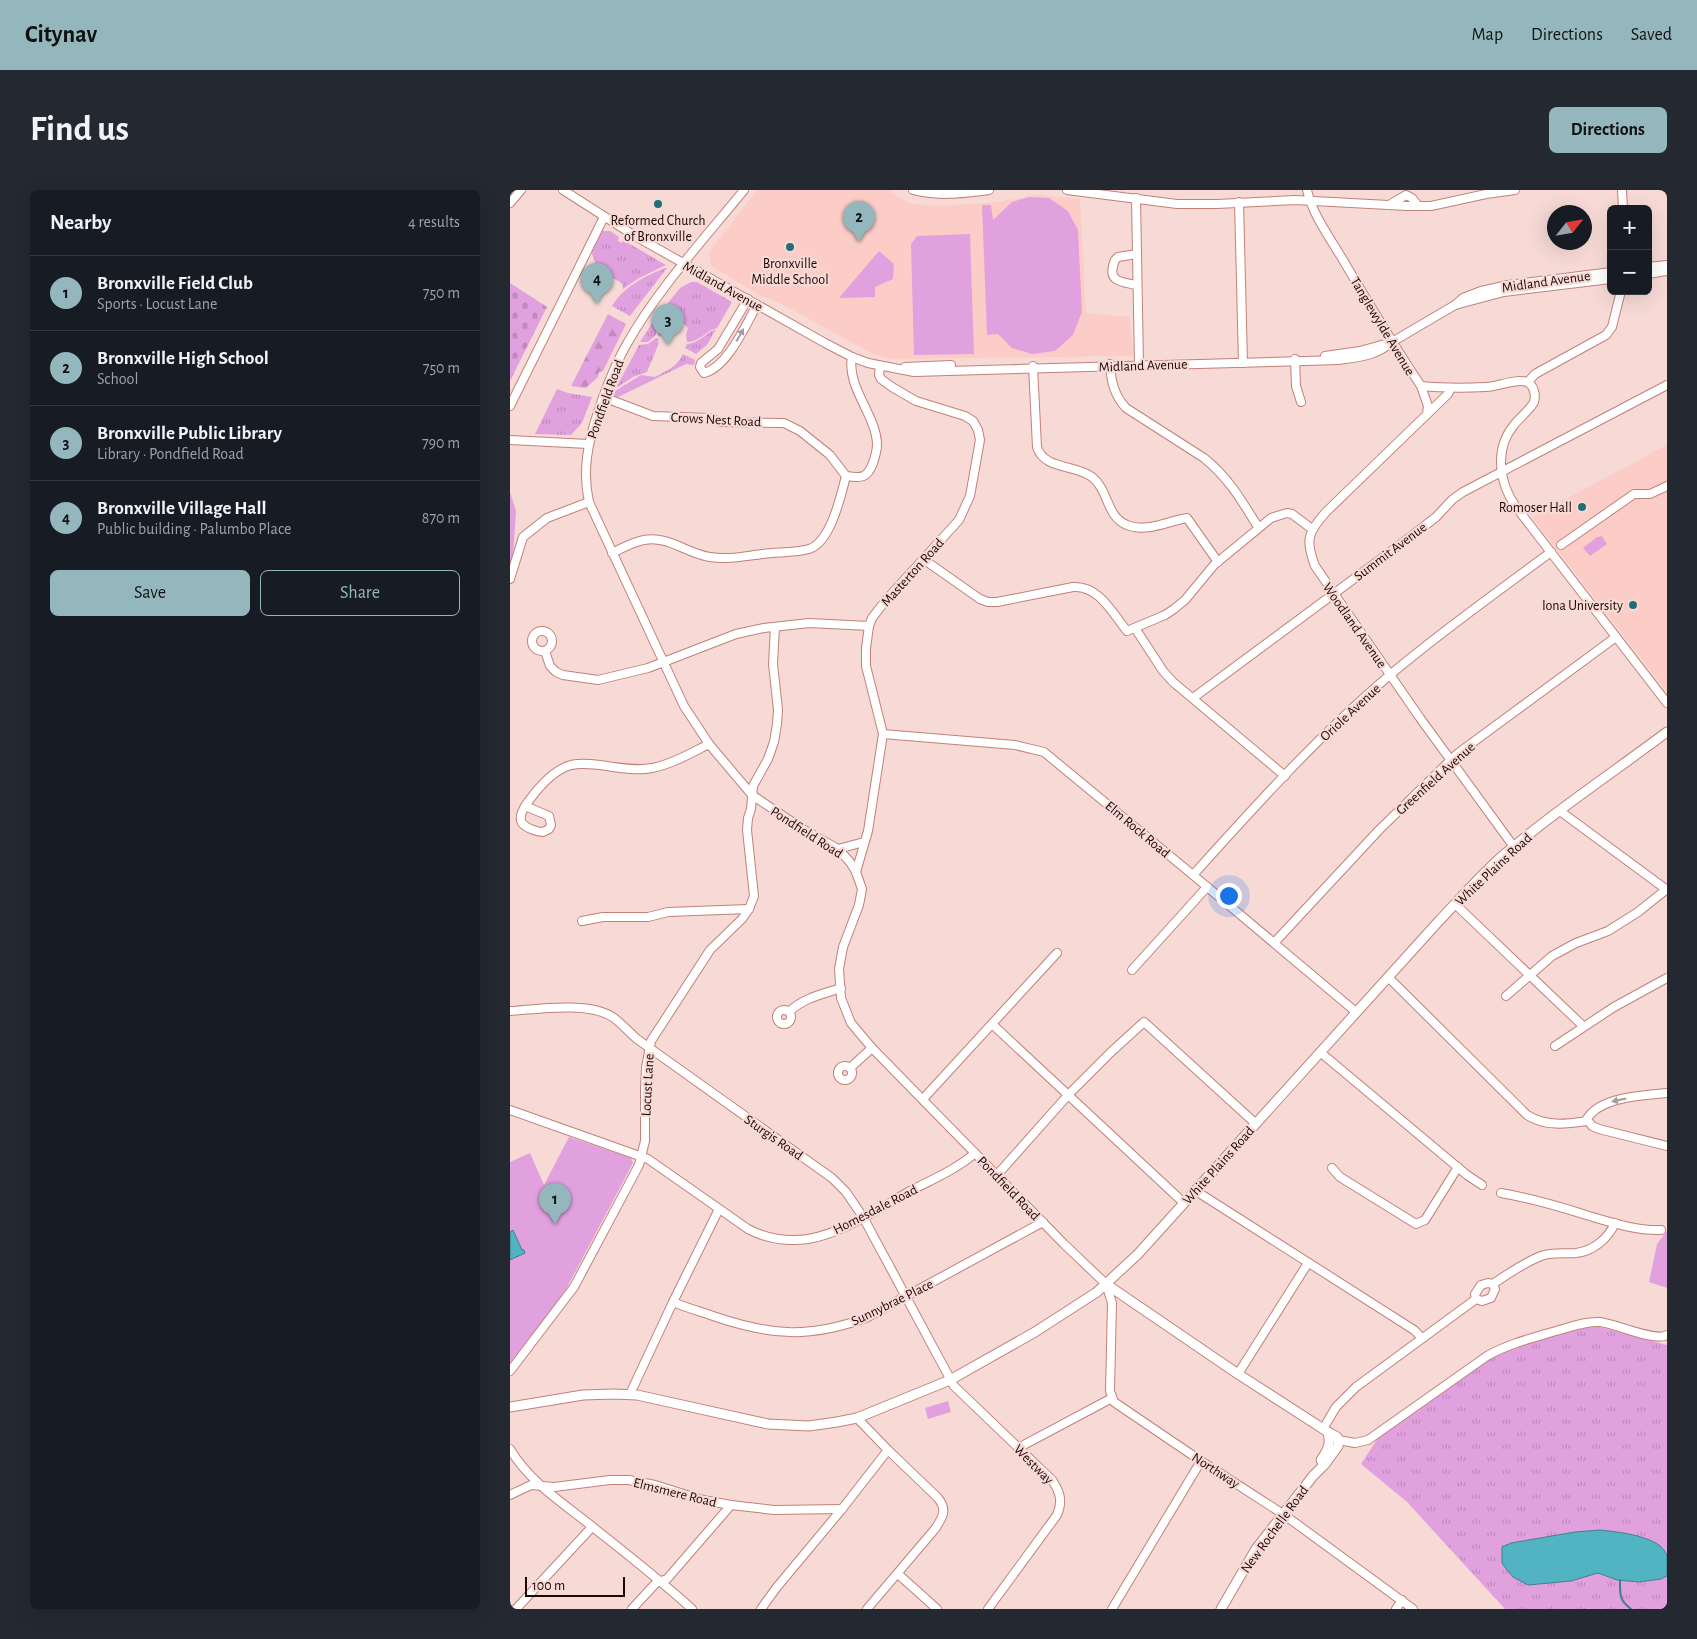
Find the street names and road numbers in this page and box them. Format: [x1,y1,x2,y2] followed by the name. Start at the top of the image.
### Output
[680,259,765,315] street label: Midland Avenue
[1501,269,1591,295] street label: Midland Avenue
[1347,275,1417,378] street label: Tanglewylde Avenue
[1098,357,1188,375] street label: Midland Avenue
[585,358,627,441] street label: Pondfield Road
[670,411,762,429] street label: Crows Nest Road
[1352,520,1429,584] street label: Summit Avenue
[879,536,947,609] street label: Masterton Road
[1320,580,1389,671] street label: Woodland Avenue
[1318,681,1384,744] street label: Oriole Avenue
[1394,740,1478,818] street label: Greenfield Avenue
[1102,799,1172,861] street label: Elm Rock Road
[768,804,845,861] street label: Pondfield Road
[1453,831,1535,909] street label: White Plains Road
[639,1053,657,1117] street label: Locust Lane
[742,1113,805,1163] street label: Sturgis Road
[1180,1124,1257,1207] street label: White Plains Road
[974,1154,1042,1223] street label: Pondfield Road
[831,1183,920,1237] street label: Homesdale Road
[849,1277,936,1329] street label: Sunnybrae Place
[1011,1442,1056,1487] street label: Westway
[1189,1450,1242,1491] street label: Northway
[632,1476,718,1510] street label: Elmsmere Road
[1238,1483,1311,1576] street label: New Rochelle Road

